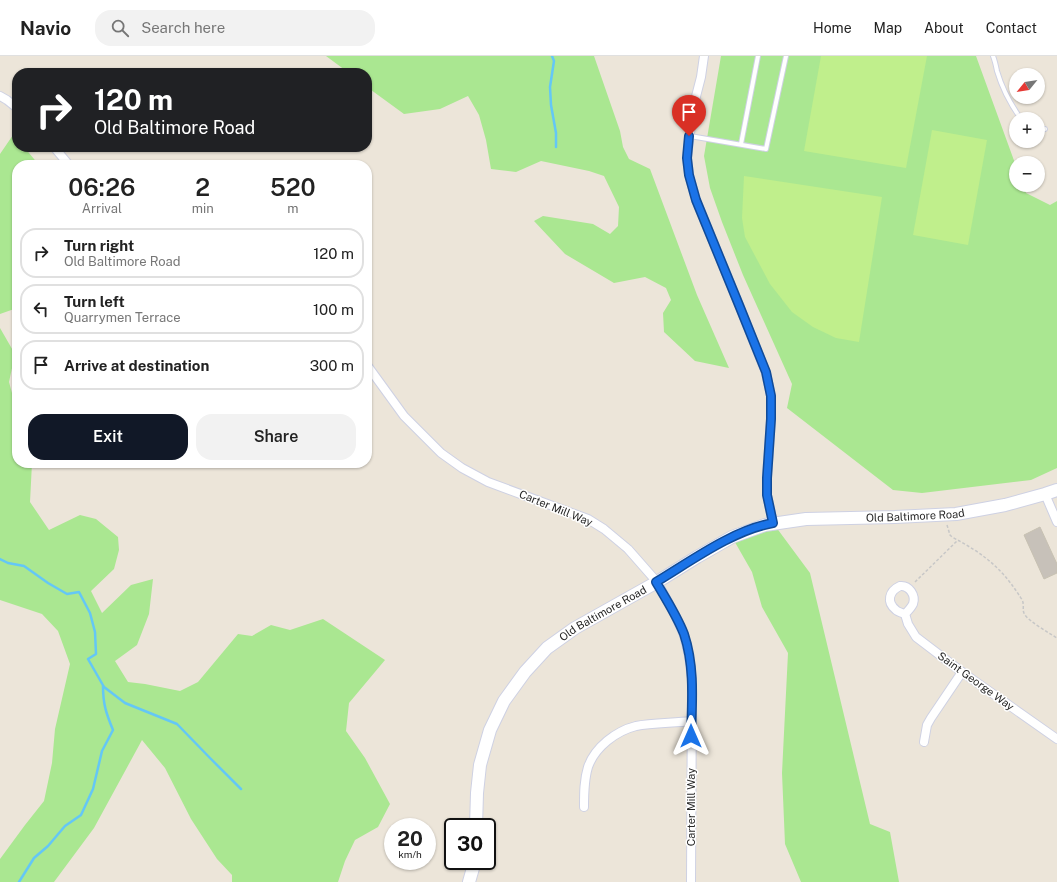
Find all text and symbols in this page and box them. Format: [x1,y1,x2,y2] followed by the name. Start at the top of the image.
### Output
[95,10,375,46] search box
[20,17,71,39] text: Navio
[109,17,131,39] icon: search
[141,19,225,36] text: Search here
[813,20,852,36] text: Home
[874,20,902,36] text: Map
[924,20,964,36] text: About
[986,20,1037,36] text: Contact
[1009,68,1045,104] north arrow
[1009,68,1045,192] map controls
[94,83,173,116] text: 120 m
[28,84,80,136] icon: right
[672,95,706,136] pin
[678,101,700,123] icon: arrive
[1009,112,1045,148] button: +
[94,117,255,138] text: Old Baltimore Road
[1009,156,1045,192] button: −
[68,173,135,201] text: 06:26
[195,173,210,201] text: 2
[270,173,316,201] text: 520
[82,201,122,216] text: Arrival
[192,201,214,216] text: min
[287,201,298,216] text: m
[64,237,134,254] text: Turn right
[30,242,52,264] icon: right
[313,245,354,262] text: 120 m
[64,254,180,269] text: Old Baltimore Road
[64,293,125,310] text: Turn left
[30,298,52,320] icon: left
[313,301,354,318] text: 100 m
[64,310,181,325] text: Quarrymen Terrace
[30,354,52,376] icon: arrive
[64,357,209,374] text: Arrive at destination
[310,357,354,374] text: 300 m
[28,414,188,460] button: Exit
[196,414,356,460] button: Share
[517,488,595,528] street label: Carter Mill Way
[866,507,966,524] street label: Old Baltimore Road
[557,583,648,643] street label: Old Baltimore Road
[936,649,1016,713] street label: Saint George Way
[670,715,712,757] position arrow
[685,768,697,846] street label: Carter Mill Way
[444,818,496,870] speed limit sign: 30
[397,827,423,851] text: 20
[398,848,422,860] text: km/h

